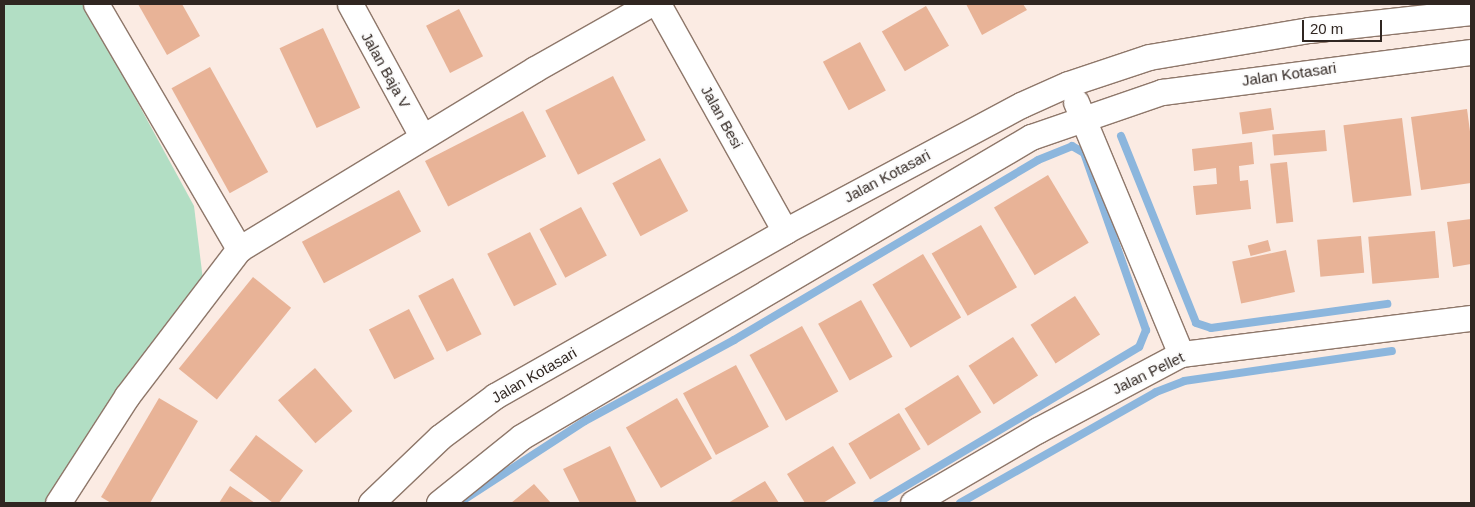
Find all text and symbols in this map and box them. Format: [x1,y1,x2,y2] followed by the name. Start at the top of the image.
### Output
[1305,10,1385,42] scale bar
[1310,20,1343,37] text: 20 m
[358,29,414,111] street label: Jalan Baja V
[1241,58,1337,90] street label: Jalan Kotasari
[697,82,747,152] street label: Jalan Besi
[841,146,933,206] street label: Jalan Kotasari
[488,343,580,407] street label: Jalan Kotasari
[1109,348,1187,398] street label: Jalan Pellet

